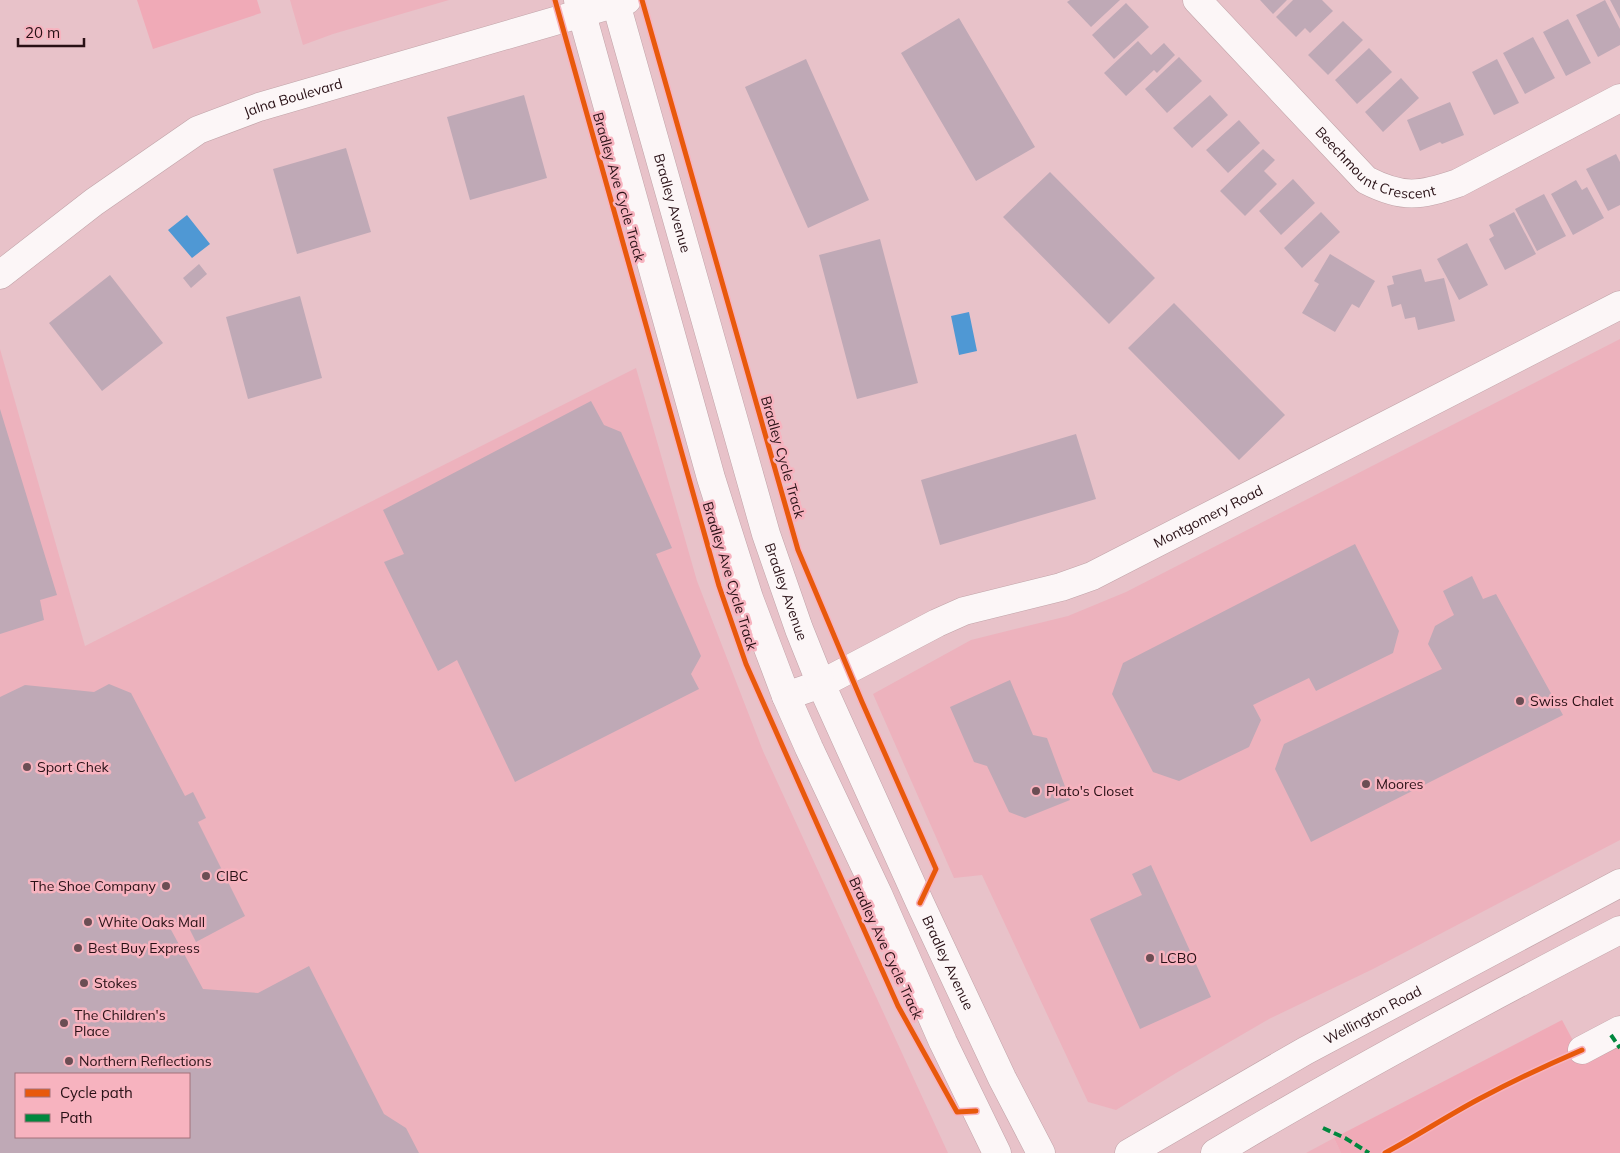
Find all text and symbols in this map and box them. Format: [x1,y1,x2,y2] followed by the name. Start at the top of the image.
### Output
[18,15,84,47] scale bar
[25,23,60,42] text: 20 m
[241,74,344,121] street label: Jalna Boulevard
[589,110,649,265] street label: Bradley Ave Cycle Track
[1312,123,1438,203] street label: Beechmount Crescent
[650,151,695,255] street label: Bradley Avenue
[757,394,809,521] street label: Bradley Cycle Track
[1150,481,1266,552] street label: Montgomery Road
[699,499,761,653] street label: Bradley Ave Cycle Track
[761,540,812,643] street label: Bradley Avenue
[1530,692,1614,710] place label: Swiss Chalet
[1514,695,1526,707] marker: Swiss Chalet
[37,758,110,776] place label: Sport Chek
[21,761,33,773] marker: Sport Chek
[1376,775,1424,793] place label: Moores
[1360,778,1372,790] marker: Moores
[1046,782,1134,800] place label: Plato's Closet
[1030,785,1042,797] marker: Plato's Closet
[216,867,248,885] place label: CIBC
[200,870,212,882] marker: CIBC
[845,874,927,1023] street label: Bradley Ave Cycle Track
[30,877,157,895] place label: The Shoe Company
[160,880,172,892] marker: The Shoe Company
[98,913,205,931] place label: White Oaks Mall
[918,913,978,1013] street label: Bradley Avenue
[82,916,94,928] marker: White Oaks Mall
[88,939,200,957] place label: Best Buy Express
[72,942,84,954] marker: Best Buy Express
[1160,949,1197,967] place label: LCBO
[1144,952,1156,964] marker: LCBO
[94,974,137,992] place label: Stokes
[78,977,90,989] marker: Stokes
[1321,982,1425,1048] street label: Wellington Road
[74,1006,166,1040] place label: The Children's Place
[58,1017,70,1029] marker: The Children's Place
[79,1052,212,1070] place label: Northern Reflections
[63,1055,75,1067] marker: Northern Reflections
[15,1073,190,1138] legend
[60,1083,133,1102] text: Cycle path
[60,1108,92,1127] text: Path

